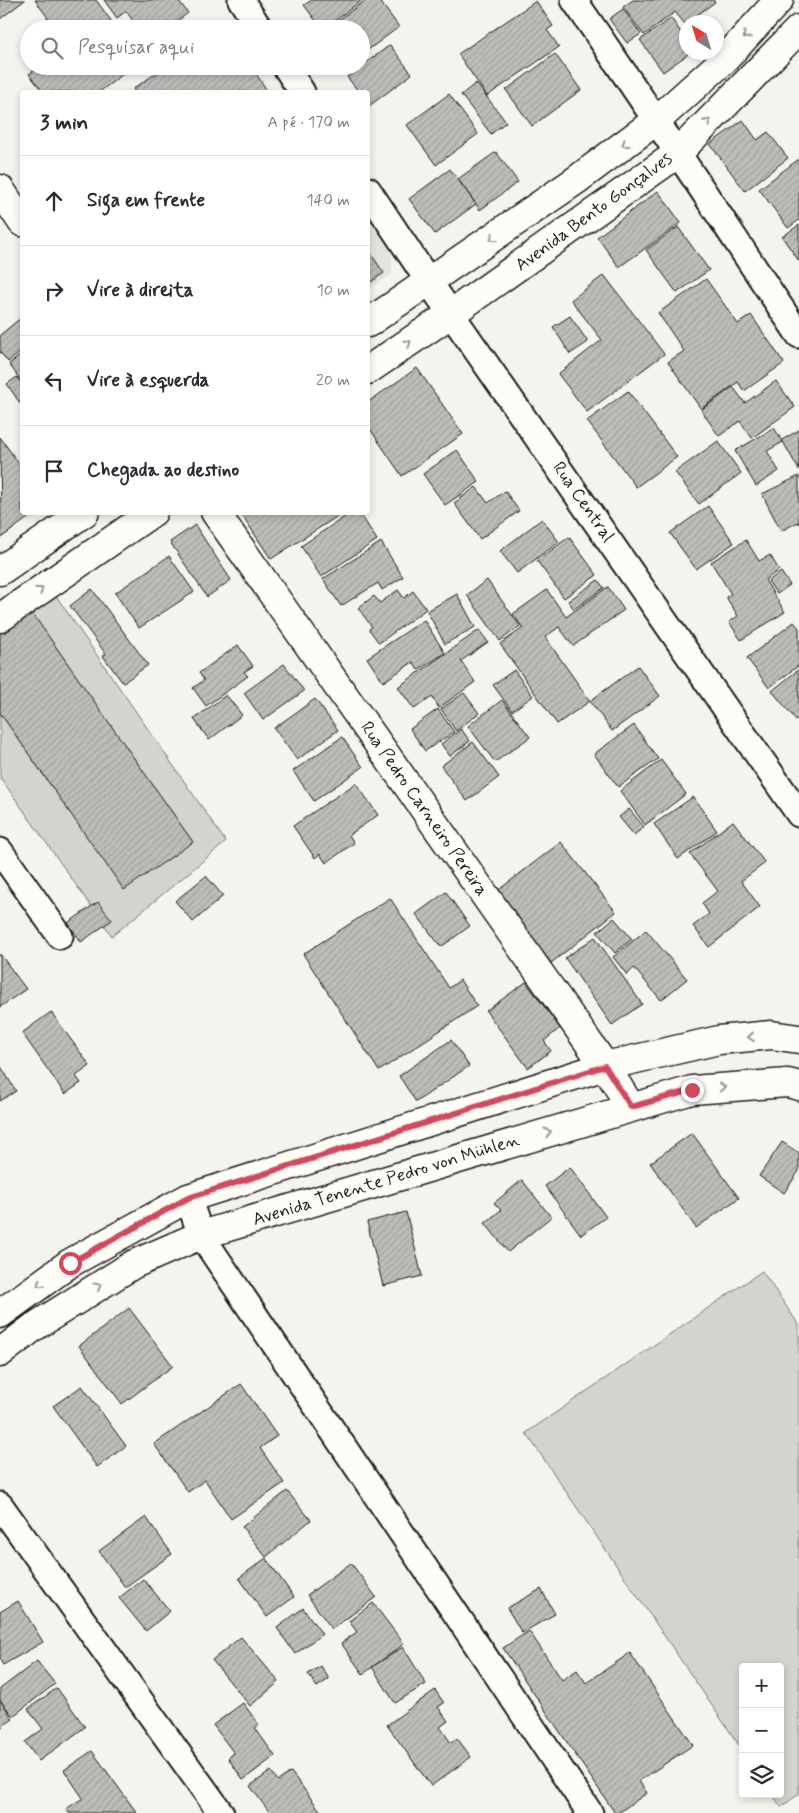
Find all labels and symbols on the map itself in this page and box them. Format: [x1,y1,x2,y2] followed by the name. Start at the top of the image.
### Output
[679,15,724,60] north arrow
[743,30,752,39] one-way arrow
[702,119,711,128] one-way arrow
[621,138,631,147] one-way arrow
[511,147,677,277] street label: Avenida Bento Gonçalves
[489,232,499,241] one-way arrow
[403,339,412,349] one-way arrow
[546,457,620,547] street label: Rua Central
[34,587,44,596] one-way arrow
[354,717,494,901] street label: Rua Pedro Carneiro Pereira
[746,1031,754,1042] one-way arrow
[681,1079,704,1102] route end
[719,1082,727,1093] one-way arrow
[544,1127,552,1137] one-way arrow
[250,1128,522,1232] street label: Avenida Tenente Pedro von Mühlen
[59,1252,82,1275] route start
[37,1279,46,1287] one-way arrow
[93,1283,102,1293] one-way arrow

